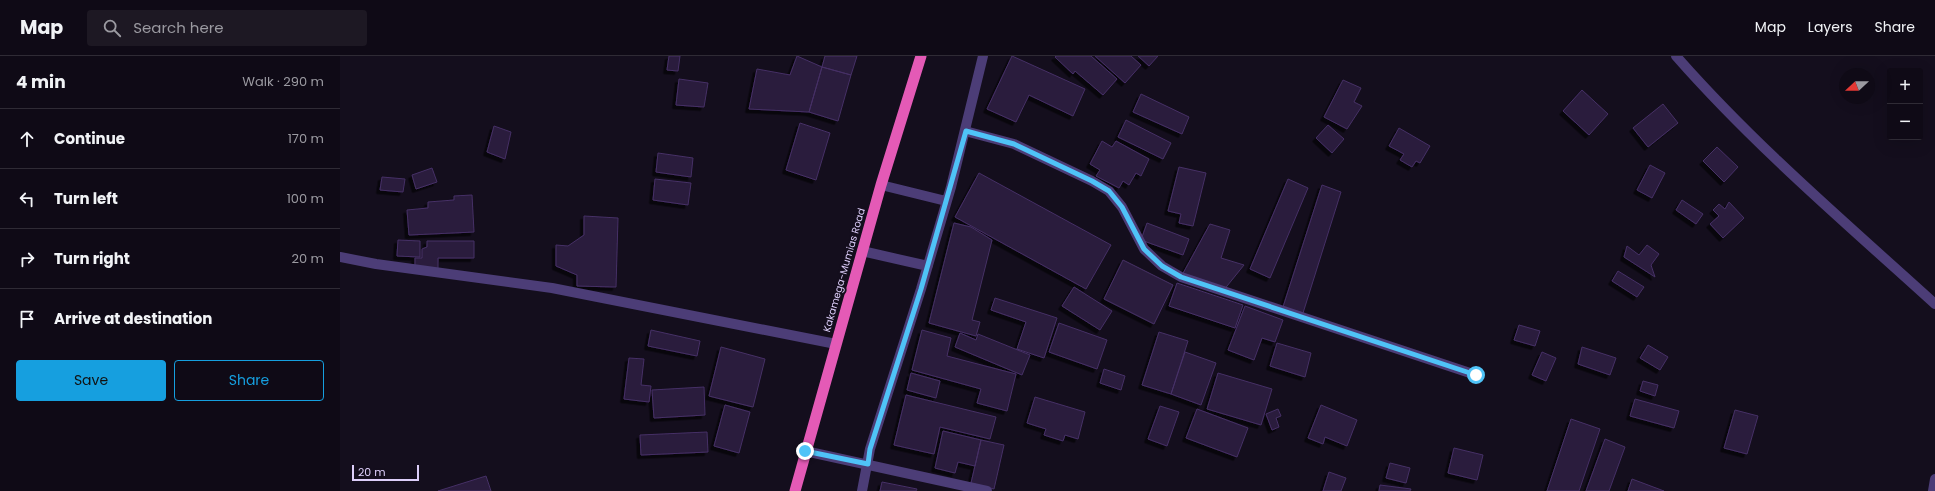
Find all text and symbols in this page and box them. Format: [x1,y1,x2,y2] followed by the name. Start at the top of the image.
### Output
[87,10,367,46] search box
[20,14,63,41] text: Map
[101,17,123,39] icon: search
[133,17,224,38] text: Search here
[1755,17,1786,37] text: Map
[1808,17,1852,37] text: Layers
[1874,17,1915,37] text: Share
[1839,68,1875,104] north arrow
[1887,68,1923,140] map controls
[1887,68,1923,104] button: +
[16,70,66,94] text: 4 min
[242,72,324,91] text: Walk · 290 m
[1887,104,1923,140] button: −
[16,128,38,150] icon: ahead
[54,128,125,149] text: Continue
[288,129,324,148] text: 170 m
[16,188,38,210] icon: left
[54,188,118,209] text: Turn left
[287,189,324,208] text: 100 m
[819,206,869,334] street label: Kakamega-Mumias Road
[16,248,38,270] icon: right
[54,248,130,269] text: Turn right
[291,249,324,268] text: 20 m
[16,308,38,330] icon: arrive
[54,308,212,329] text: Arrive at destination
[16,360,166,401] button: Save
[174,360,324,401] button: Share
[1467,366,1485,384] route start
[796,442,814,460] route end
[352,463,419,482] scale bar
[358,464,386,480] text: 20 m

